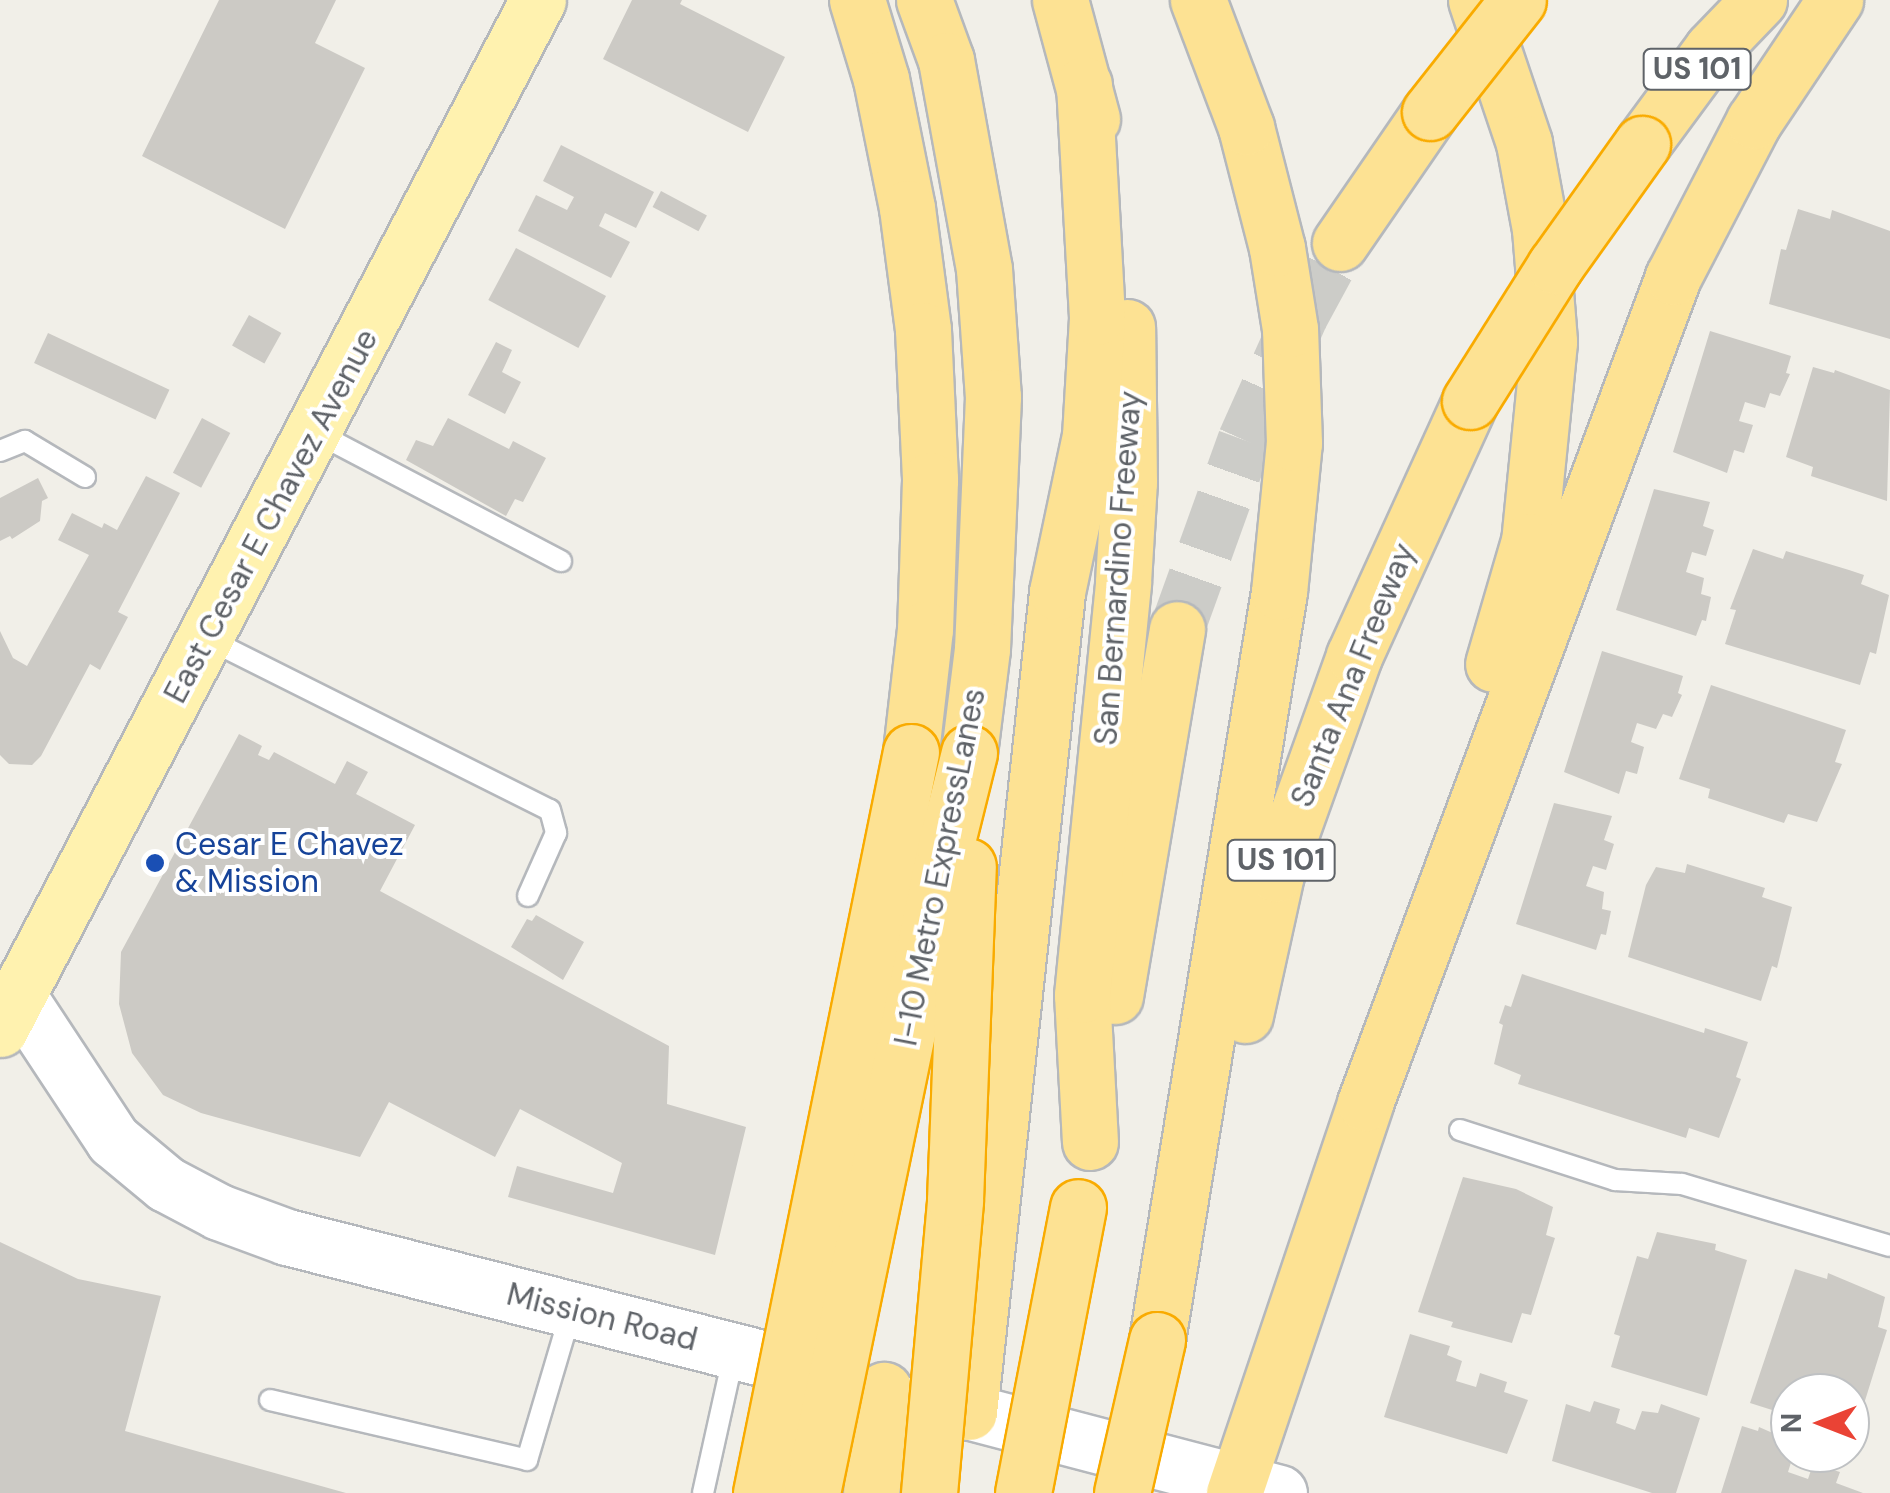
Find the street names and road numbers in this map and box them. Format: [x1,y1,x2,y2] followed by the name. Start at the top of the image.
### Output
[1642,44,1752,94] road number: US 101
[156,323,386,709] street label: East Cesar E Chavez Avenue
[1086,389,1150,747] street label: San Bernardino Freeway
[1283,538,1423,812] street label: Santa Ana Freeway
[886,685,994,1049] street label: I-10 Metro ExpressLanes
[1226,835,1336,885] road number: US 101
[503,1275,701,1359] street label: Mission Road

